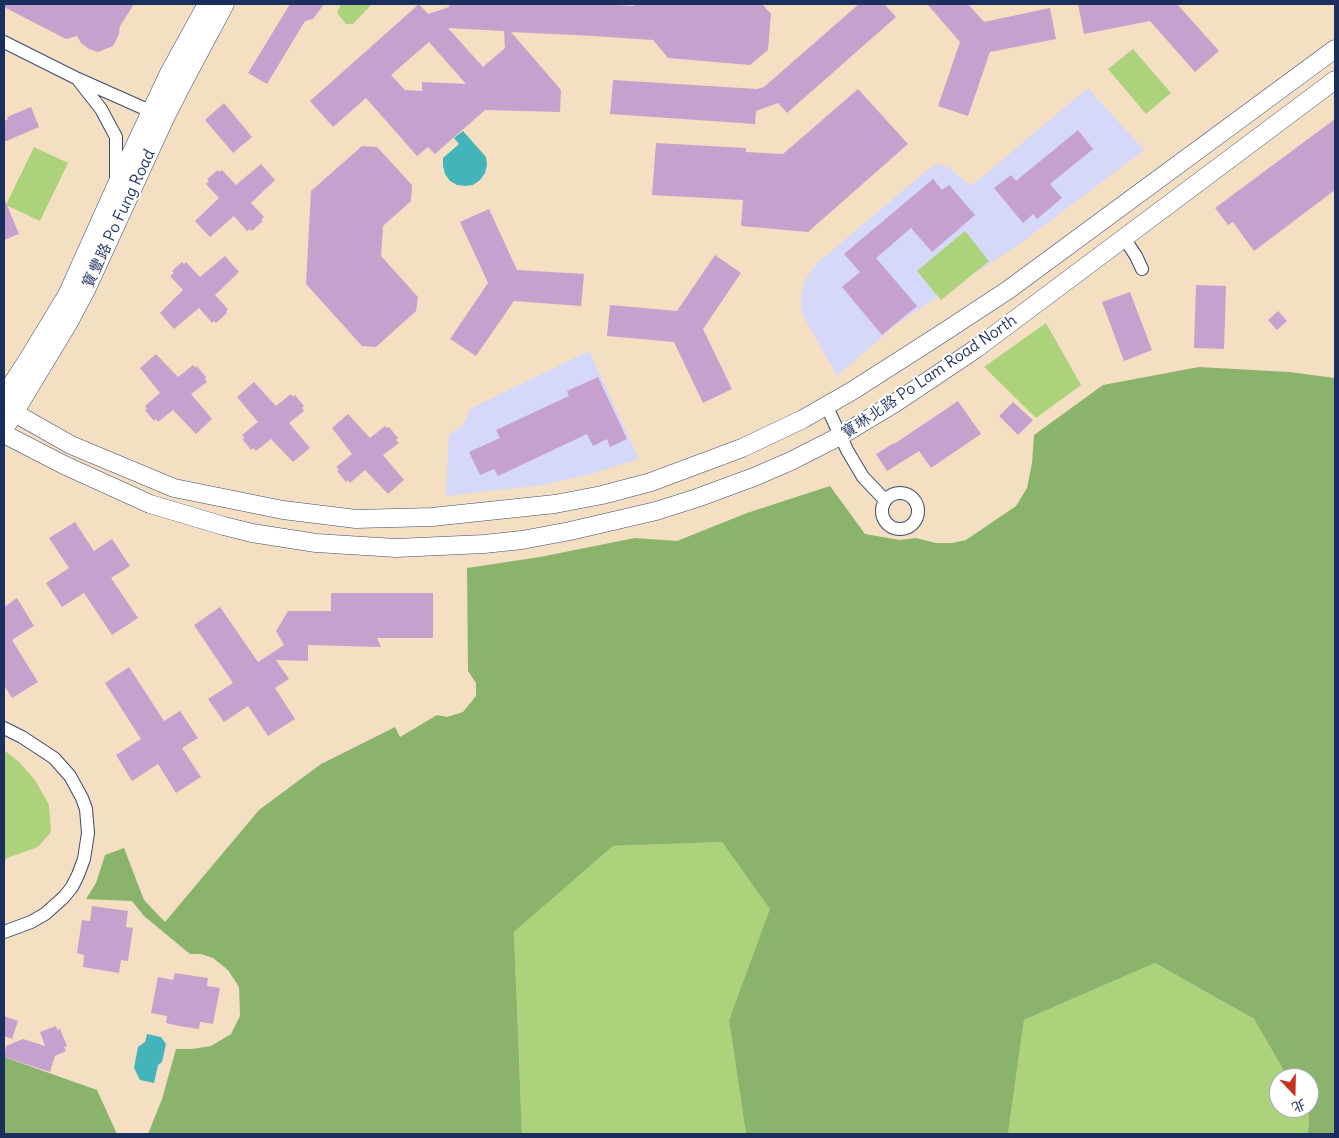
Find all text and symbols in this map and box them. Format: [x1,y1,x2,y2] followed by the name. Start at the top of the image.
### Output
[78,146,160,292] street label: 寶豐路 Po Fung Road
[837,311,1021,443] street label: 寶琳北路 Po Lam Road North
[1269,1068,1319,1118] north arrow
[1289,1095,1309,1117] text: 北

